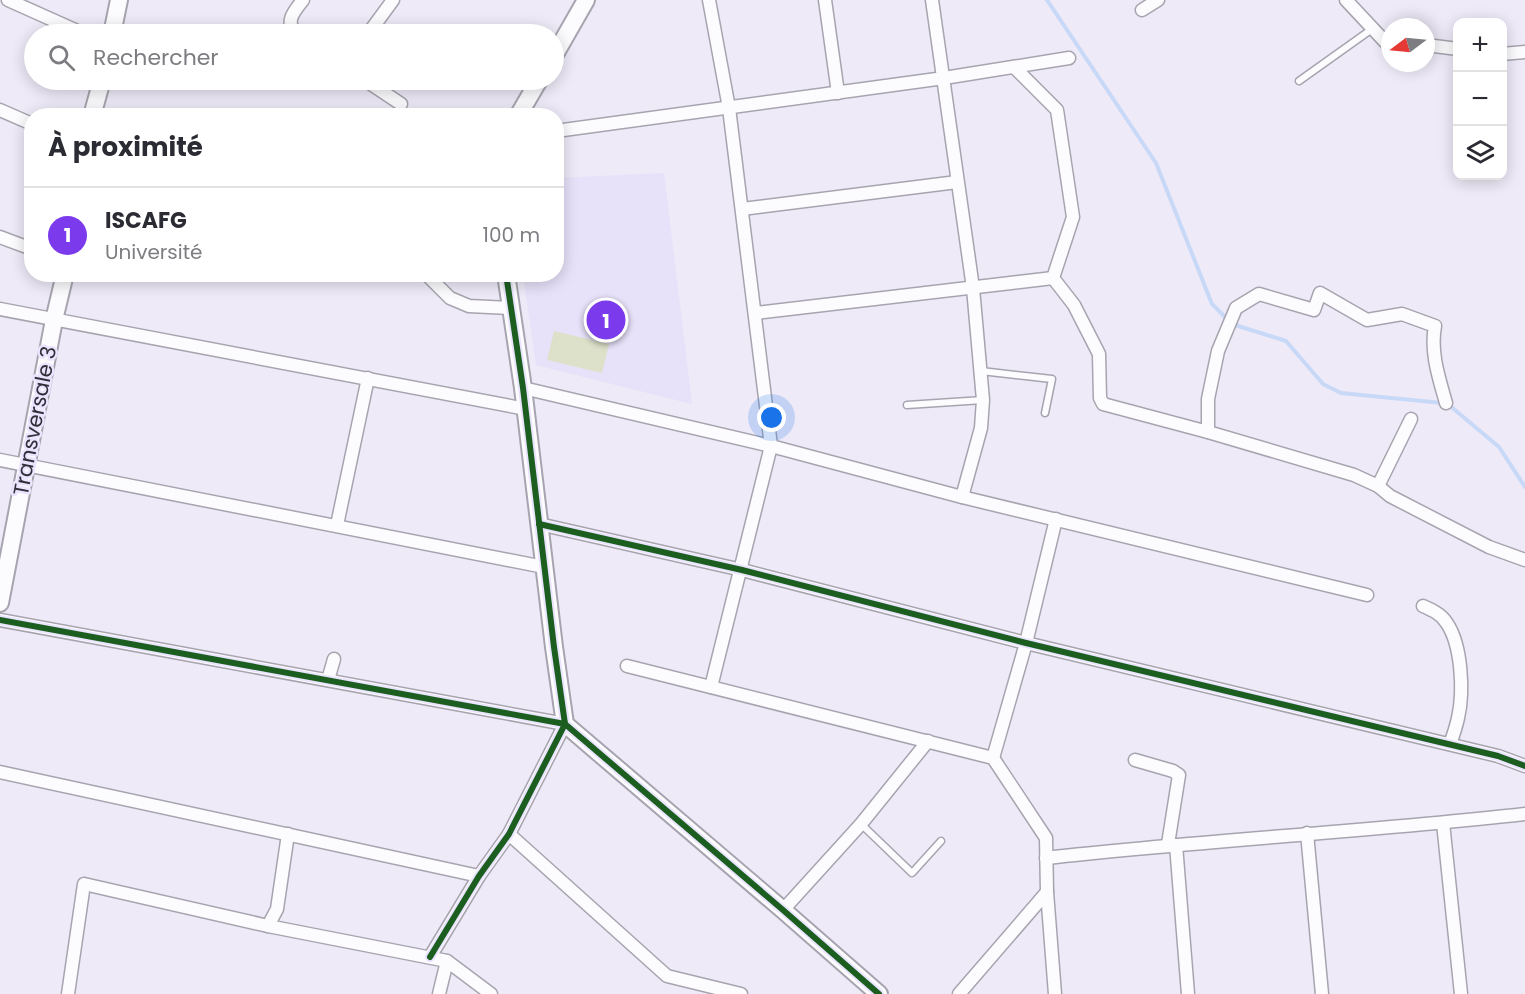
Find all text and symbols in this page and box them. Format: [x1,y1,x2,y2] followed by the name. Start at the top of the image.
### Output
[1381,18,1435,72] north arrow
[1453,18,1507,180] map controls
[1453,18,1507,72] button: +
[24,24,564,90] search box
[45,41,78,74] icon: search
[93,42,219,73] text: Rechercher
[1453,72,1507,126] button: −
[1453,126,1507,180] button: layers
[48,129,203,165] text: À proximité
[105,205,187,236] text: ISCAFG
[64,221,71,249] text: 1
[483,221,540,249] text: 100 m
[105,238,202,266] text: Université
[586,298,626,342] pin: 1
[6,344,63,498] street label: Transversale 3
[757,403,786,432] your location

